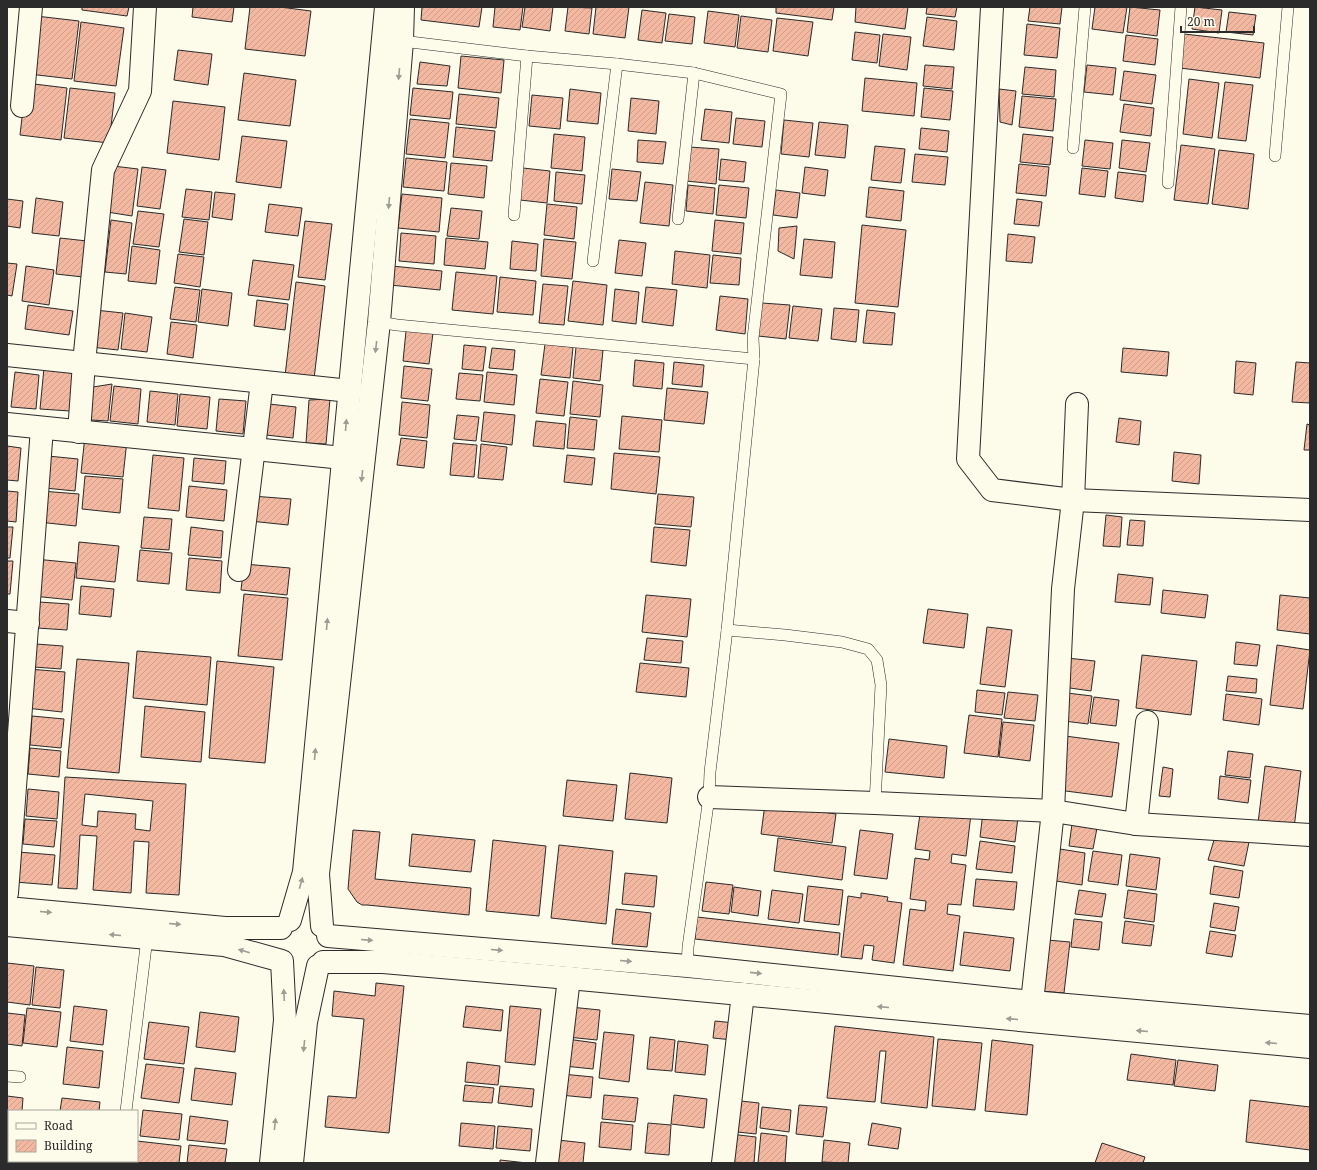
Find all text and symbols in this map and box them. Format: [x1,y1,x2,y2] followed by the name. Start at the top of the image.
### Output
[1181,8,1254,34] scale bar
[1187,13,1215,30] text: 20 m
[395,68,402,80] one-way arrow
[385,197,392,209] one-way arrow
[373,341,380,353] one-way arrow
[343,419,350,431] one-way arrow
[359,470,365,482] one-way arrow
[324,618,331,630] one-way arrow
[312,748,319,760] one-way arrow
[298,876,304,888] one-way arrow
[40,908,52,915] one-way arrow
[169,920,181,927] one-way arrow
[109,932,121,938] one-way arrow
[361,936,373,943] one-way arrow
[491,947,503,954] one-way arrow
[238,948,250,954] one-way arrow
[620,957,632,964] one-way arrow
[750,970,762,976] one-way arrow
[280,989,287,1001] one-way arrow
[877,1003,889,1010] one-way arrow
[1006,1016,1018,1022] one-way arrow
[1136,1028,1148,1035] one-way arrow
[301,1040,307,1052] one-way arrow
[1265,1040,1277,1047] one-way arrow
[8,1110,138,1162] legend
[44,1117,74,1134] text: Road
[271,1118,278,1130] one-way arrow
[44,1137,93,1154] text: Building

